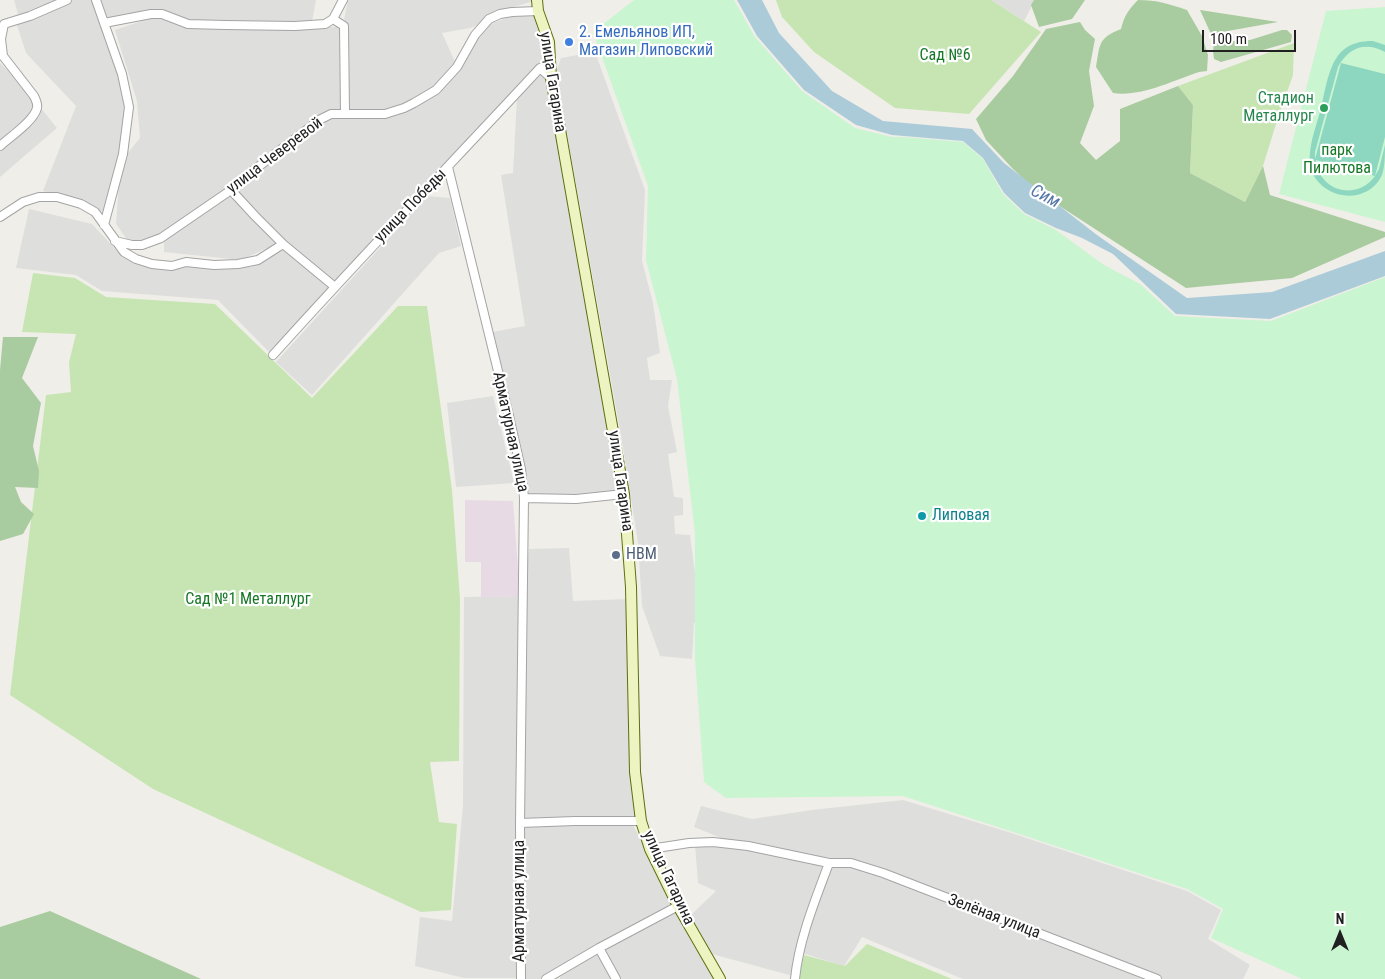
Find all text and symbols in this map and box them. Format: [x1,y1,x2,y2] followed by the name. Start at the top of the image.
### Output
[1205,20,1299,52] scale bar
[579,23,713,61] place label: 2. Емельянов ИП, Магазин Липовский
[535,30,569,134] street label: улица Гагарина
[1210,30,1247,48] text: 100 m
[563,36,575,48] marker: 2. Емельянов ИП, Магазин Липовский
[919,46,971,66] park label: Сад №6
[1243,89,1314,127] place label: Стадион Металлург
[1318,102,1330,114] marker: Стадион Металлург
[223,114,327,198] street label: улица Чеверевой
[1303,141,1371,179] park label: парк Пилютова
[371,165,451,247] street label: улица Победы
[1027,181,1063,213] water label: Сим
[488,370,532,494] street label: Арматурная улица
[603,429,637,533] street label: улица Гагарина
[932,506,990,526] place label: Липовая
[916,510,928,522] marker: Липовая
[626,545,657,565] place label: НВМ
[610,549,622,561] marker: НВМ
[185,590,311,610] park label: Сад №1 Металлург
[638,828,698,928] street label: улица Гагарина
[510,840,530,962] street label: Арматурная улица
[945,891,1043,943] street label: Зелёная улица
[1315,909,1365,959] north arrow
[1336,911,1344,927] text: N

